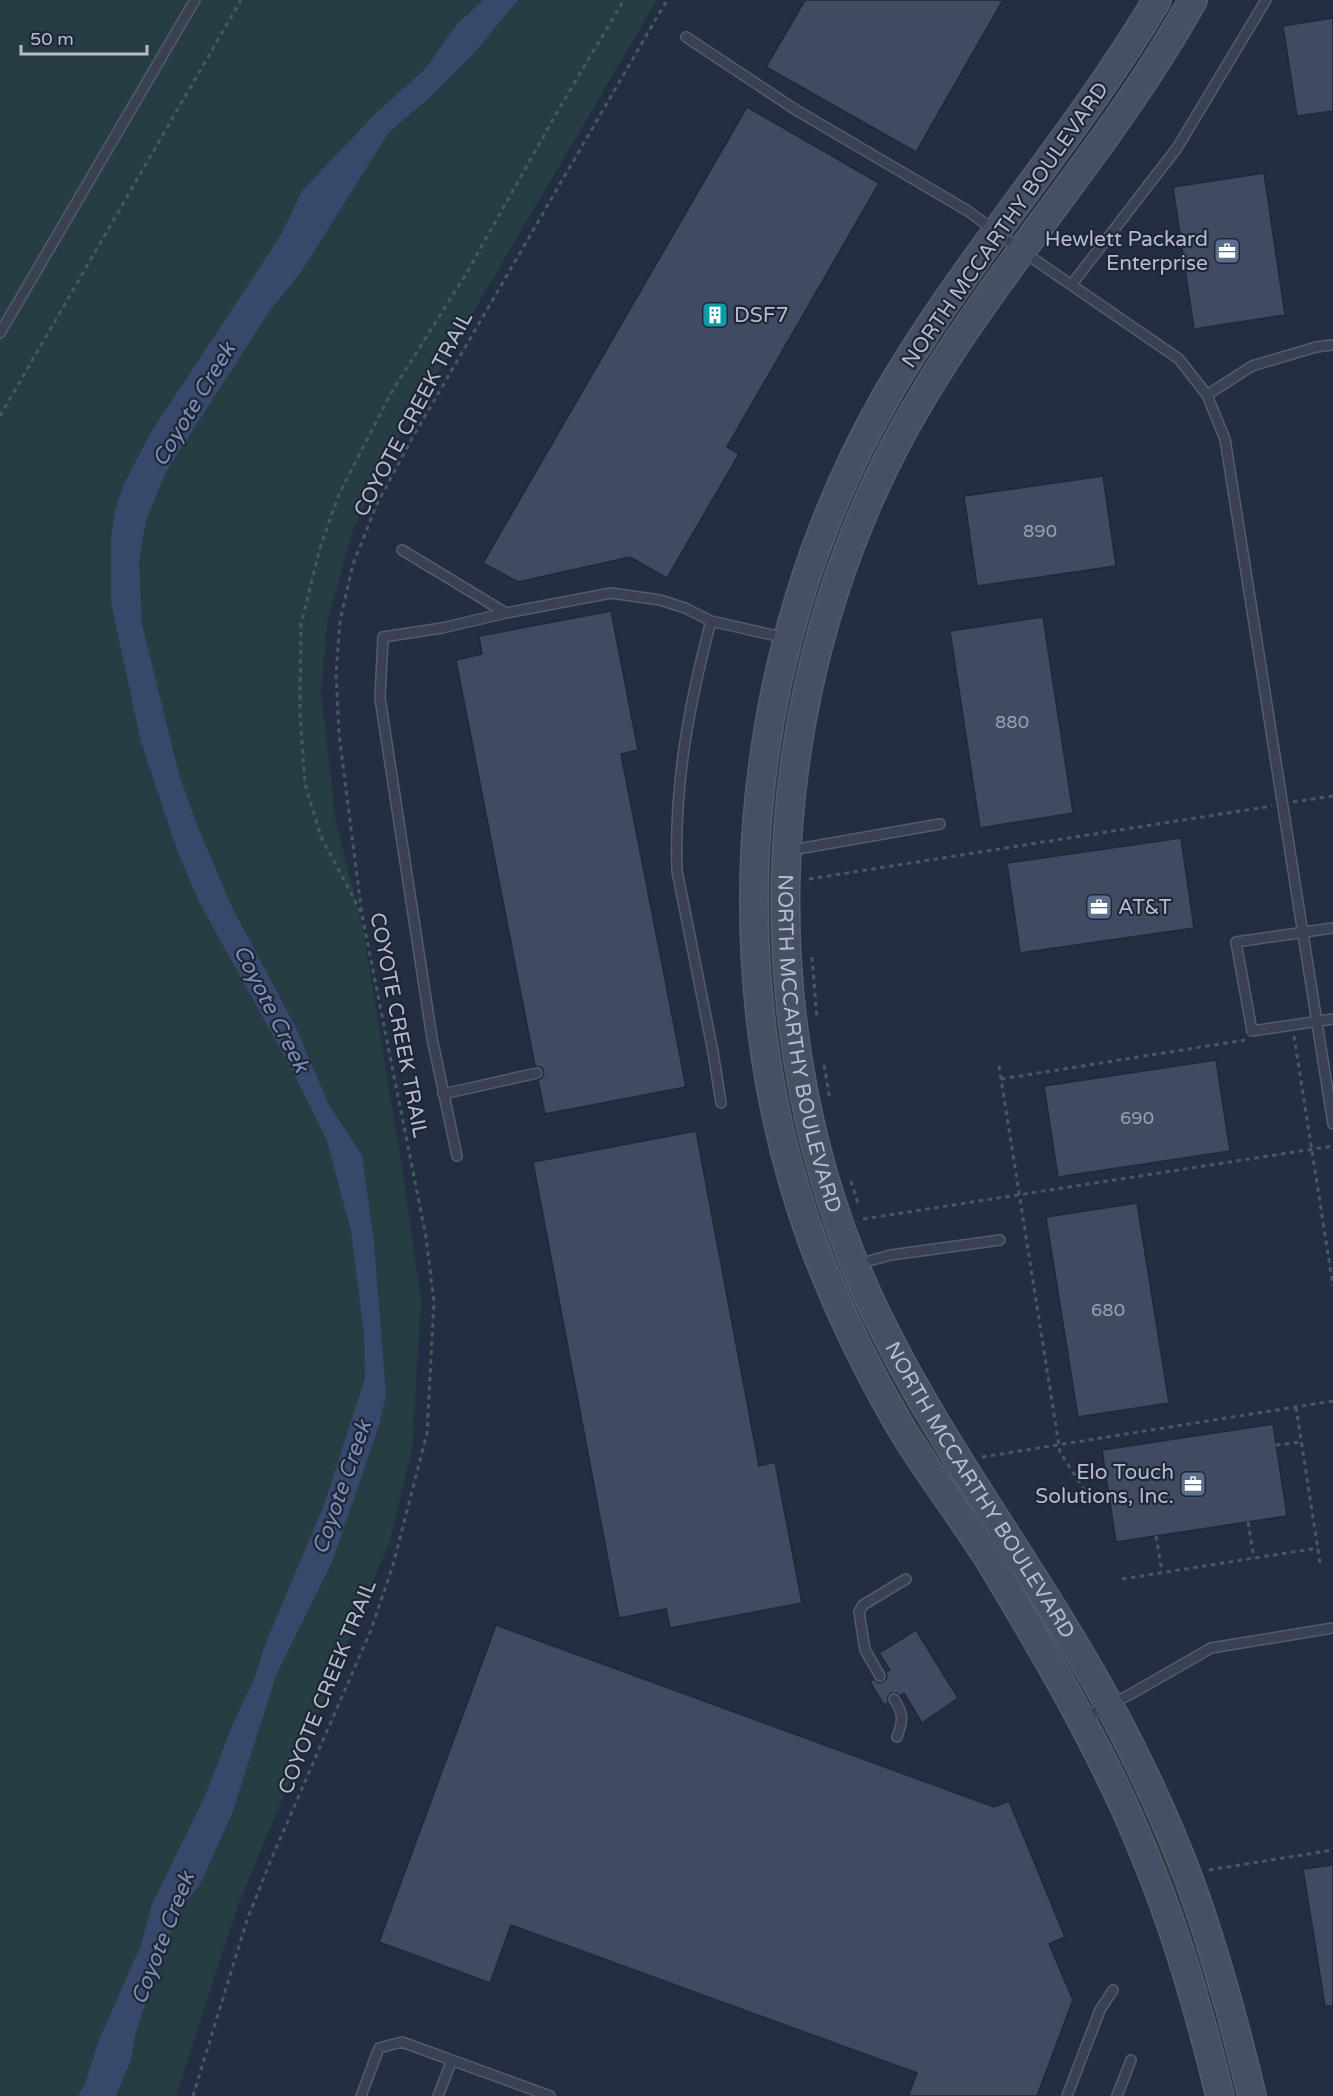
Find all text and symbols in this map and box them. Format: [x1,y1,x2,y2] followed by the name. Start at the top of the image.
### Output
[21,18,147,56] scale bar
[30,28,74,50] text: 50 m
[897,78,1114,373] street label: NORTH MCCARTHY BOULEVARD
[1045,227,1208,276] place label: Hewlett Packard Enterprise
[1212,236,1242,266] office icon: Hewlett Packard Enterprise
[700,300,730,330] building icon: DSF7
[734,303,789,328] place label: DSF7
[349,307,478,521] street label: COYOTE CREEK TRAIL
[147,336,242,471] water label: Coyote Creek
[1023,520,1057,542] house number: 890
[995,711,1029,733] house number: 880
[772,874,847,1216] street label: NORTH MCCARTHY BOULEVARD
[1084,892,1114,922] office icon: AT&T
[1118,895,1172,920] place label: AT&T
[364,910,433,1140] street label: COYOTE CREEK TRAIL
[228,940,315,1078] water label: Coyote Creek
[1120,1107,1154,1129] house number: 690
[1091,1299,1125,1321] house number: 680
[880,1338,1080,1643] street label: NORTH MCCARTHY BOULEVARD
[307,1415,378,1558] water label: Coyote Creek
[1035,1460,1174,1509] place label: Elo Touch Solutions, Inc.
[1178,1469,1208,1499] office icon: Elo Touch Solutions, Inc.
[273,1576,382,1798] street label: COYOTE CREEK TRAIL
[126,1867,201,2008] water label: Coyote Creek

